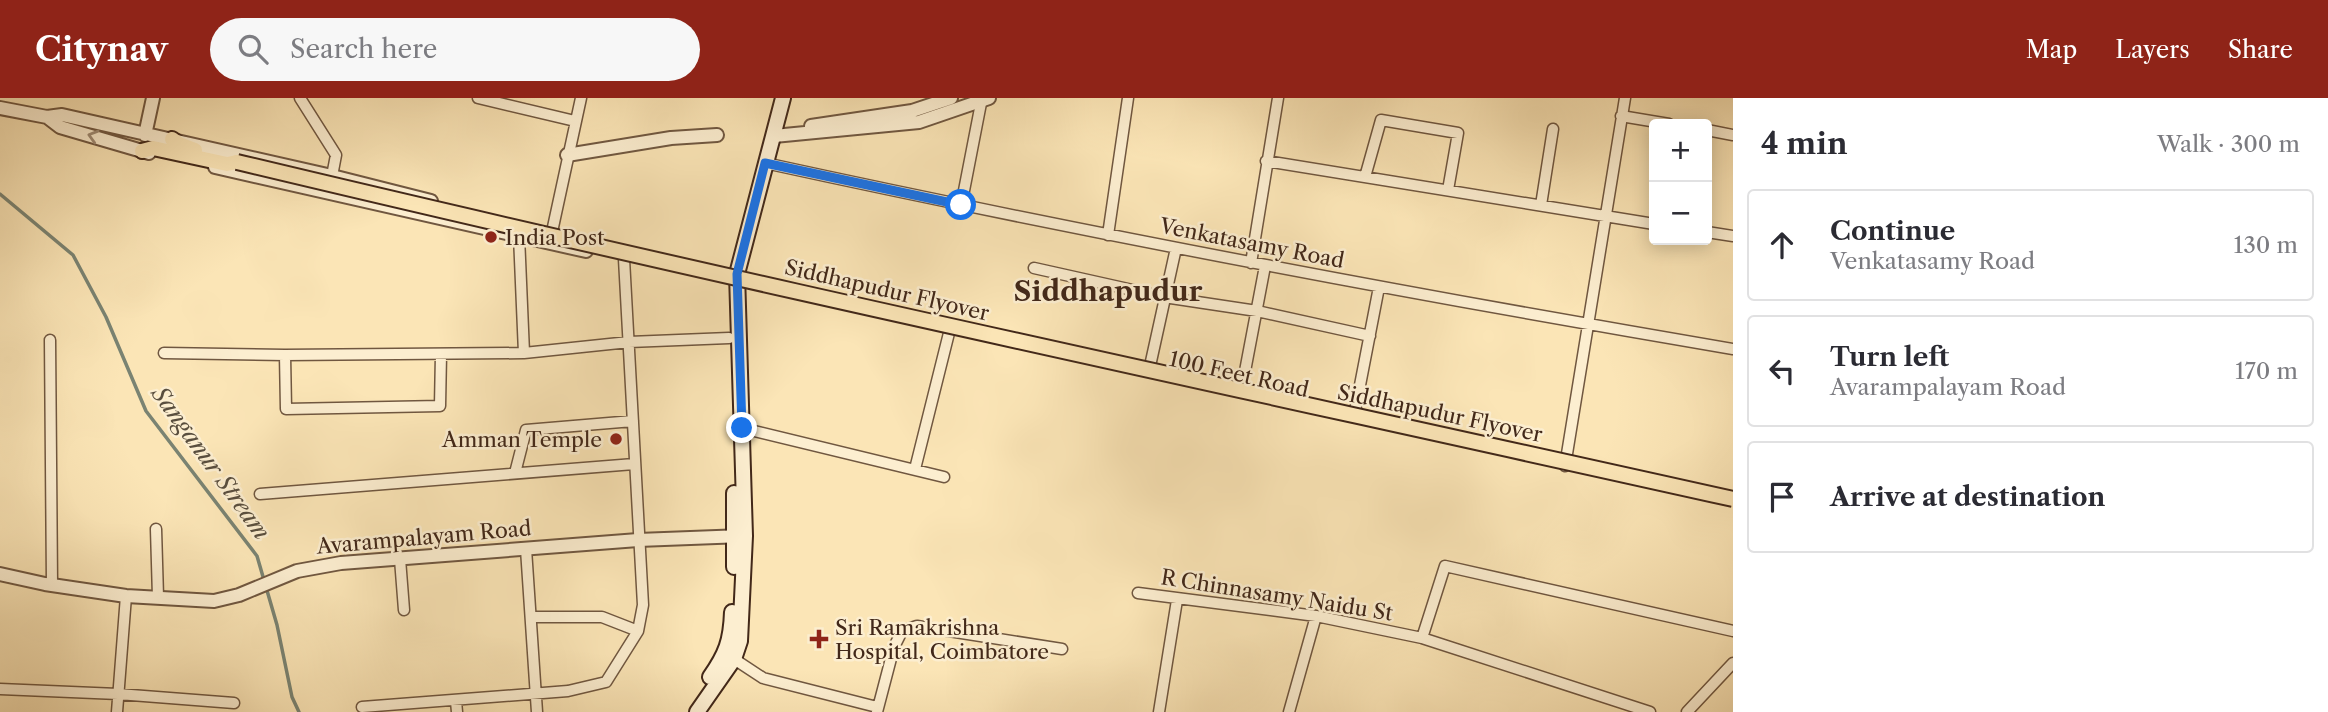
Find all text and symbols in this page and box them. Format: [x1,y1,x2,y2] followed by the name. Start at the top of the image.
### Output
[210,18,700,81] search box
[35,29,168,70] text: Citynav
[234,30,272,68] icon: search
[290,33,437,65] text: Search here
[2026,35,2077,64] text: Map
[2115,35,2190,64] text: Layers
[2228,35,2293,64] text: Share
[1649,119,1712,245] map controls
[1649,119,1712,182] button: +
[1761,125,1847,162] text: 4 min
[88,130,100,145] one-way arrow
[2157,130,2300,158] text: Walk · 300 m
[1649,182,1712,245] button: −
[945,189,976,220] route start
[1157,213,1347,273] street label: Venkatasamy Road
[1830,215,1955,247] text: Continue
[505,225,605,250] place label: India Post
[1763,226,1801,264] icon: ahead
[483,229,499,245] marker: India Post
[2234,231,2298,259] text: 130 m
[1830,247,2035,275] text: Venkatasamy Road
[782,254,992,326] street label: Siddhapudur Flyover
[1014,274,1203,308] district label: Siddhapudur
[1830,341,1949,373] text: Turn left
[1167,346,1311,402] street label: 100 Feet Road
[1763,352,1801,390] icon: left
[2235,357,2298,385] text: 170 m
[1830,373,2066,401] text: Avarampalayam Road
[145,379,276,545] water label: Sanganur Stream
[1335,379,1545,447] street label: Siddhapudur Flyover
[726,412,757,443] route end
[441,427,602,452] place label: Amman Temple
[608,431,624,447] marker: Amman Temple
[1763,478,1801,516] icon: arrive
[1830,481,2105,513] text: Arrive at destination
[315,515,533,559] street label: Avarampalayam Road
[1159,564,1395,626] street label: R Chinnasamy Naidu St
[835,615,1049,664] place label: Sri Ramakrishna Hospital, Coimbatore
[809,629,829,649] marker: Sri Ramakrishna Hospital, Coimbatore

